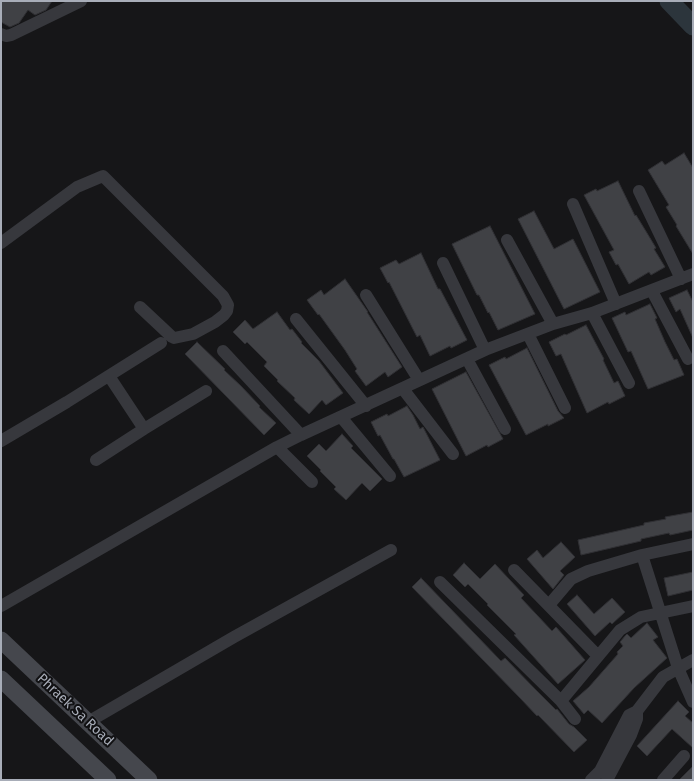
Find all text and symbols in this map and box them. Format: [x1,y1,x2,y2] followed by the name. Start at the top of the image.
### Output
[33,670,117,750] street label: Phraek Sa Road

